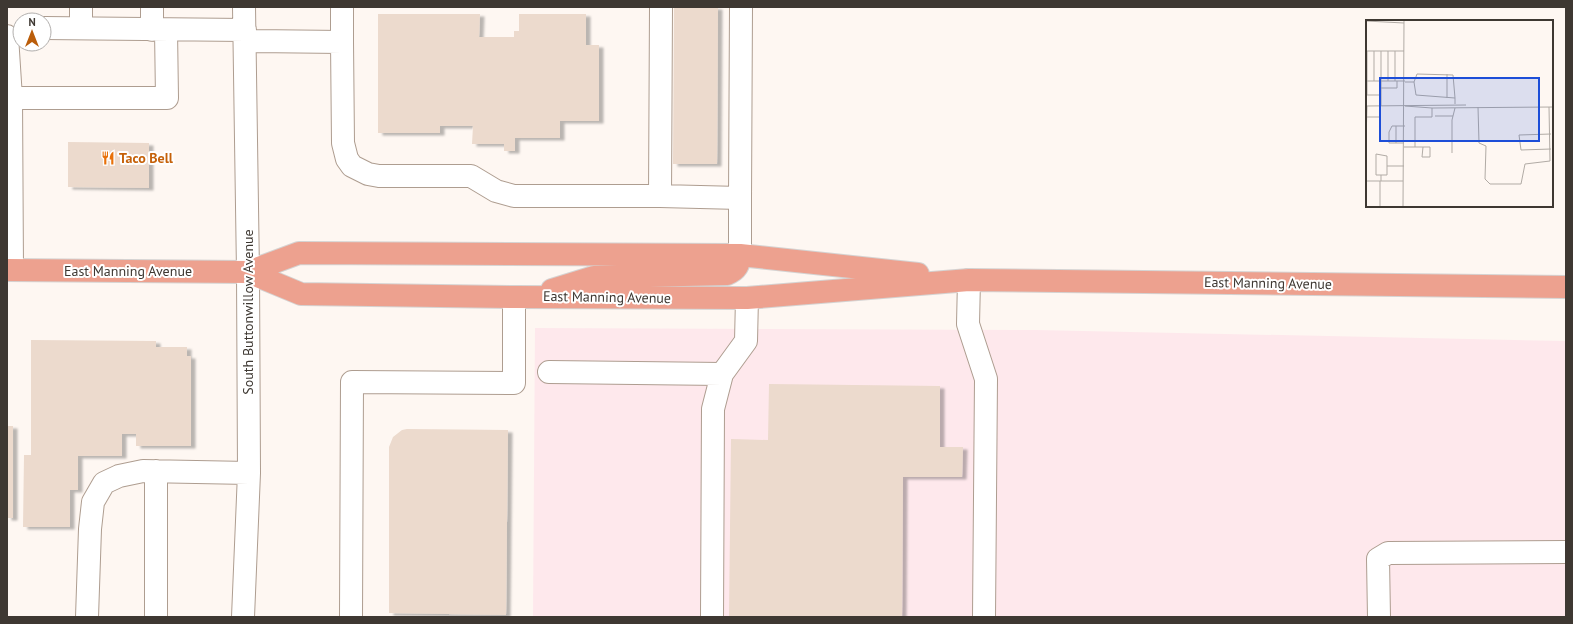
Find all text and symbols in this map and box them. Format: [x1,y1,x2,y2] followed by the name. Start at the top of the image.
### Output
[12,12,52,52] north arrow
[28,15,36,29] text: N
[1366,20,1553,207] inset map
[119,149,174,167] place label: Taco Bell
[100,150,116,166] restaurant icon: Taco Bell
[239,229,257,395] street label: South Buttonwillow Avenue
[64,262,192,280] street label: East Manning Avenue
[1204,273,1332,293] street label: East Manning Avenue
[543,287,671,307] street label: East Manning Avenue

